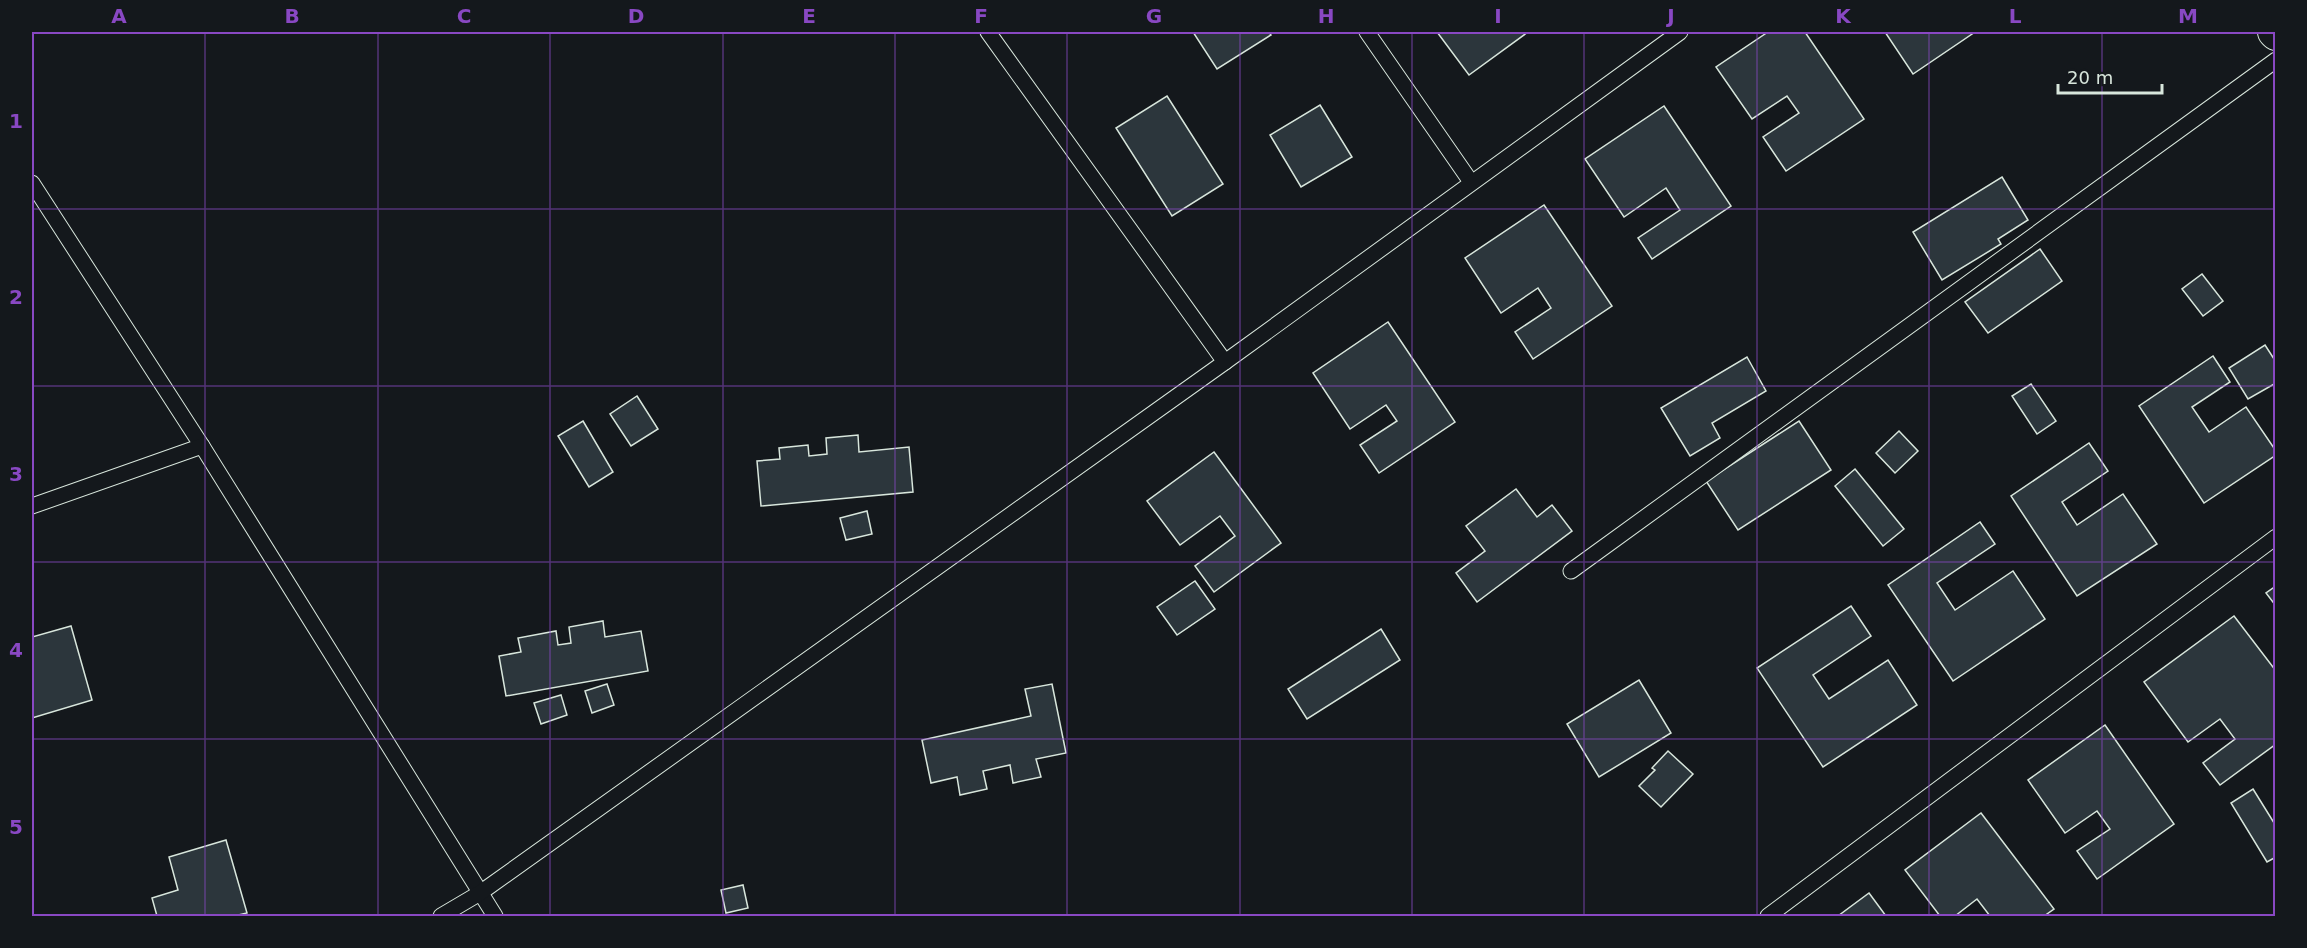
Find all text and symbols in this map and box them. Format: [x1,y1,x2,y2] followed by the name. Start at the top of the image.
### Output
[111,4,127,28] text: A
[284,4,300,28] text: B
[457,4,471,28] text: C
[628,4,644,28] text: D
[802,4,816,28] text: E
[974,4,988,28] text: F
[1146,4,1162,28] text: G
[1318,4,1334,28] text: H
[1494,4,1502,28] text: I
[1665,4,1675,28] text: J
[1835,4,1852,28] text: K
[2009,4,2022,28] text: L
[2178,4,2198,28] text: M
[2058,57,2162,95] scale bar
[2067,67,2113,88] text: 20 m
[9,109,23,133] text: 1
[9,285,23,309] text: 2
[9,462,23,486] text: 3
[9,638,23,662] text: 4
[9,815,23,839] text: 5

